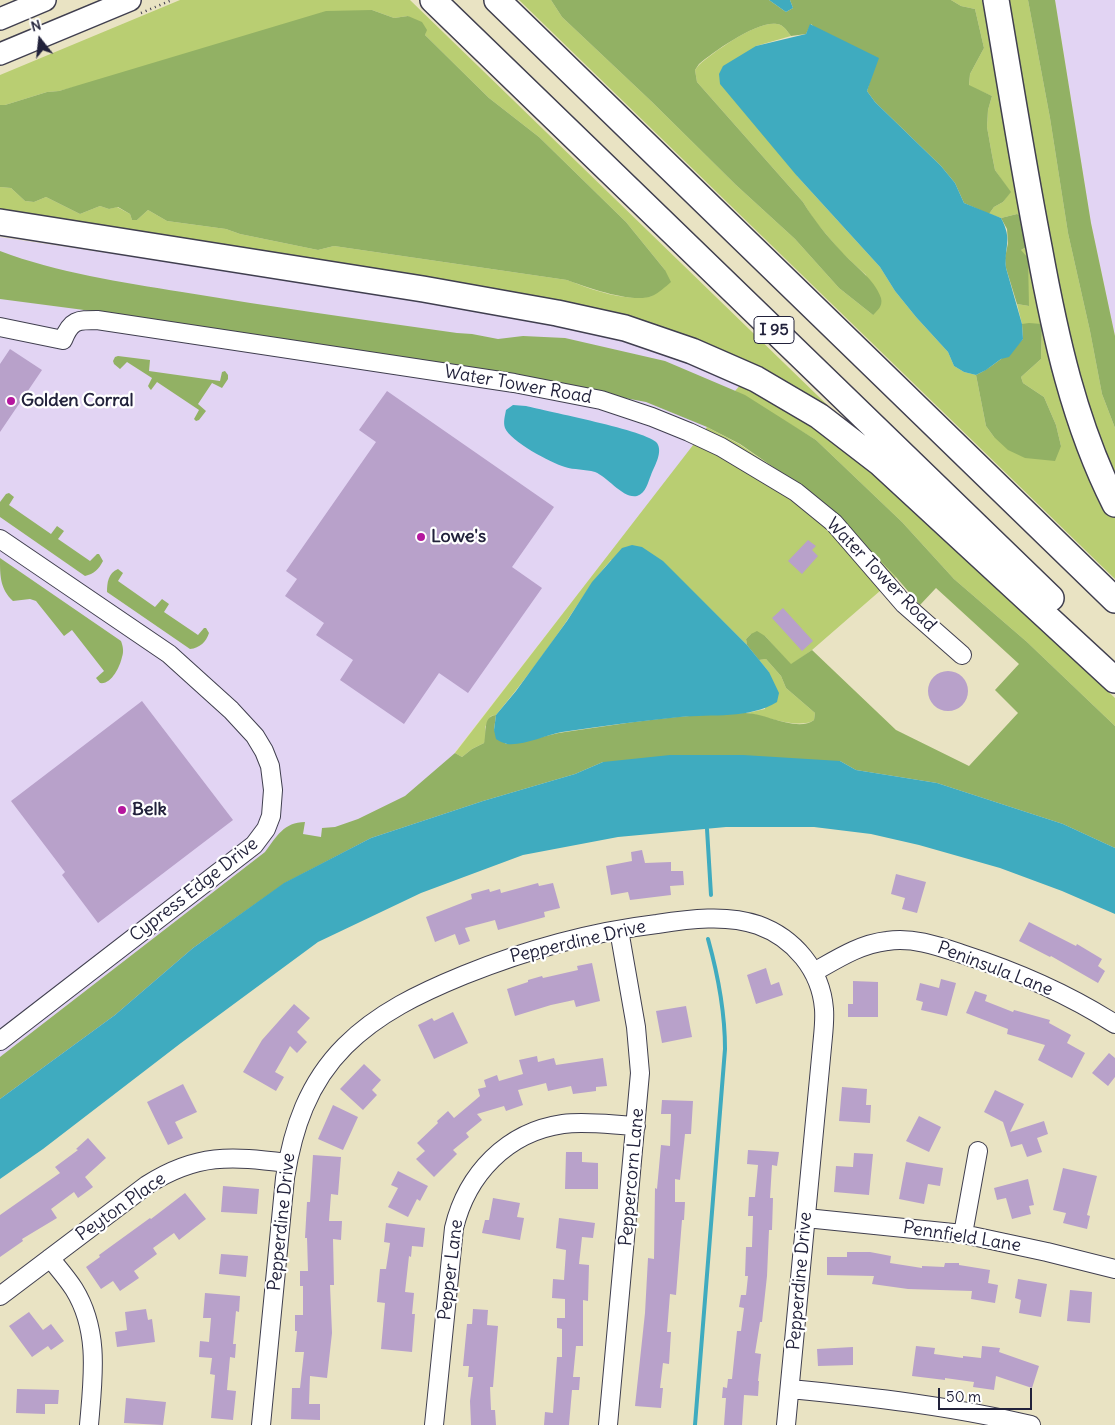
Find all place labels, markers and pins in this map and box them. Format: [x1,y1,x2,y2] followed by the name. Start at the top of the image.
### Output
[21,390,134,412] place label: Golden Corral
[5,395,17,407] marker: Golden Corral
[431,526,486,548] place label: Lowe's
[415,531,427,543] marker: Lowe's
[132,799,167,821] place label: Belk
[116,804,128,816] marker: Belk

